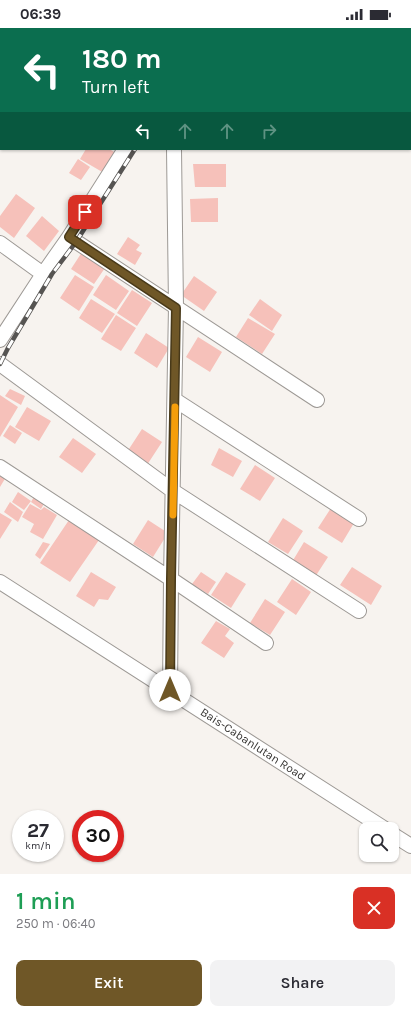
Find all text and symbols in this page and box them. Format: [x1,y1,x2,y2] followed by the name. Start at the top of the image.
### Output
[20,5,61,23] text: 06:39
[82,42,161,75] text: 180 m
[16,44,68,96] icon: left
[82,76,150,98] text: Turn left
[132,120,154,142] icon: left
[174,120,196,142] icon: ahead
[216,120,238,142] icon: ahead
[258,120,280,142] icon: right
[68,195,102,229] pin
[74,201,96,223] icon: arrive
[149,669,191,711] position arrow
[198,705,308,783] street label: Bais-Cabanlutan Road
[72,810,124,862] speed limit sign: 30
[27,819,49,842] text: 27
[359,822,399,862] map controls
[359,822,399,862] button: search
[25,840,51,852] text: km/h
[16,887,76,915] text: 1 min
[353,887,395,929] button: close
[16,916,95,931] text: 250 m · 06:40
[16,960,202,1006] button: Exit
[210,960,395,1006] button: Share

